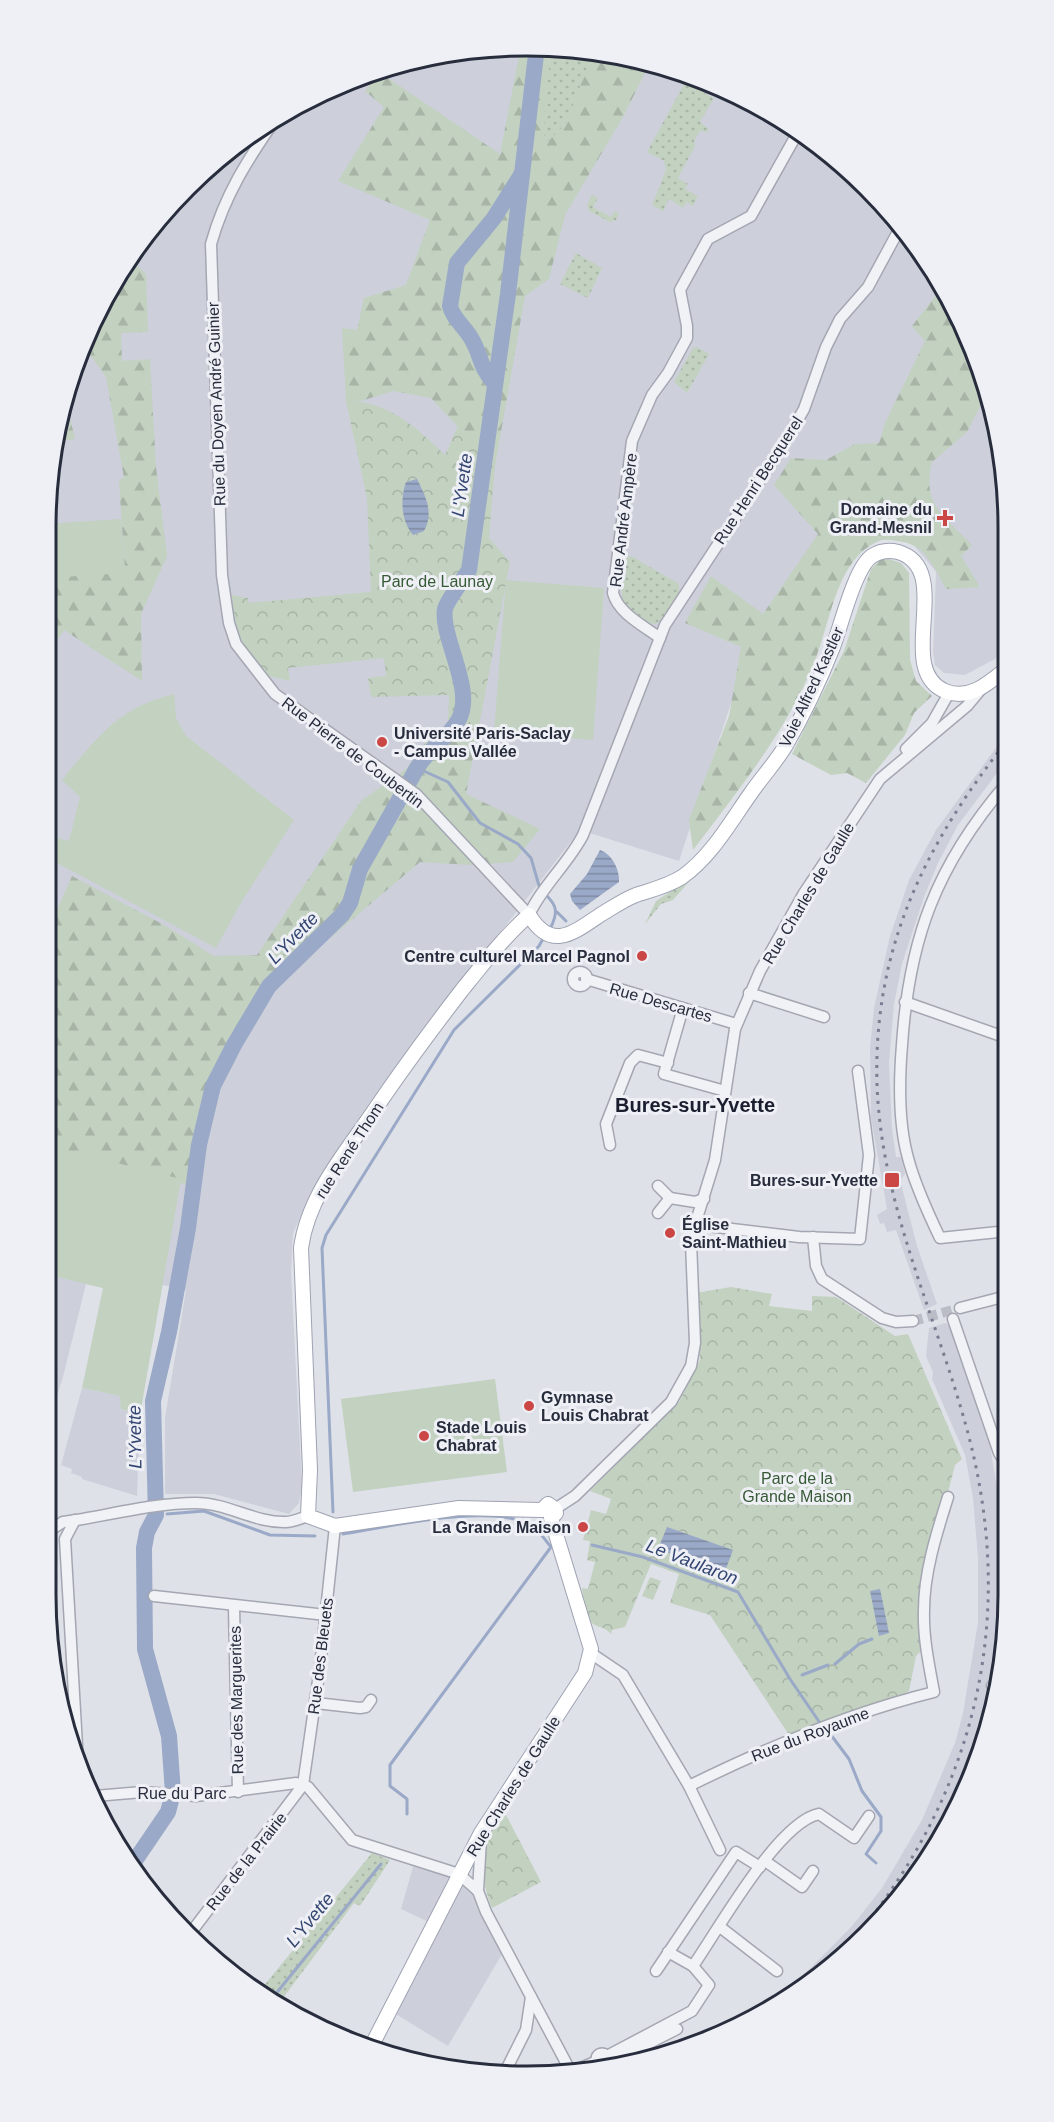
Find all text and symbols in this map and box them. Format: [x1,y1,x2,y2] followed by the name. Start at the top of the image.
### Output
[204,301,229,507] street label: Rue du Doyen André Guinier
[711,413,806,547] street label: Rue Henri Becquerel
[448,452,476,518] water label: L'Yvette
[607,452,640,588] street label: Rue André Ampère
[830,501,932,536] place label: Domaine du Grand-Mesnil
[936,509,954,527] marker: Domaine du Grand-Mesnil
[381,573,493,590] park label: Parc de Launay
[776,624,847,750] street label: Voie Alfred Kastler
[279,694,427,811] street label: Rue Pierre de Coubertin
[394,725,571,760] place label: Université Paris-Saclay - Campus Vallée
[375,735,389,749] marker: Université Paris-Saclay - Campus Vallée
[759,819,857,967] street label: Rue Charles de Gaulle
[264,908,322,968] water label: L'Yvette
[404,948,630,965] place label: Centre culturel Marcel Pagnol
[635,949,649,963] marker: Centre culturel Marcel Pagnol
[608,980,714,1025] street label: Rue Descartes
[615,1094,775,1116] district label: Bures-sur-Yvette
[312,1099,387,1201] street label: rue René Thom
[883,1171,901,1189] marker: Bures-sur-Yvette
[750,1172,878,1189] place label: Bures-sur-Yvette
[682,1215,787,1251] place label: Église Saint-Mathieu
[663,1226,677,1240] marker: Église Saint-Mathieu
[541,1389,649,1424] place label: Gymnase Louis Chabrat
[522,1399,536,1413] marker: Gymnase Louis Chabrat
[124,1405,146,1469] water label: L'Yvette
[436,1419,527,1454] place label: Stade Louis Chabrat
[417,1429,431,1443] marker: Stade Louis Chabrat
[742,1470,852,1505] park label: Parc de la Grande Maison
[432,1519,571,1536] place label: La Grande Maison
[576,1520,590,1534] marker: La Grande Maison
[643,1535,741,1589] water label: Le Vaularon
[305,1597,336,1715] street label: Rue des Bleuets
[227,1626,246,1774] street label: Rue des Marguerites
[749,1704,871,1765] street label: Rue du Royaume
[463,1713,564,1859] street label: Rue Charles de Gaulle
[138,1785,226,1802] street label: Rue du Parc
[203,1809,290,1913] street label: Rue de la Prairie
[282,1889,338,1951] water label: L'Yvette

